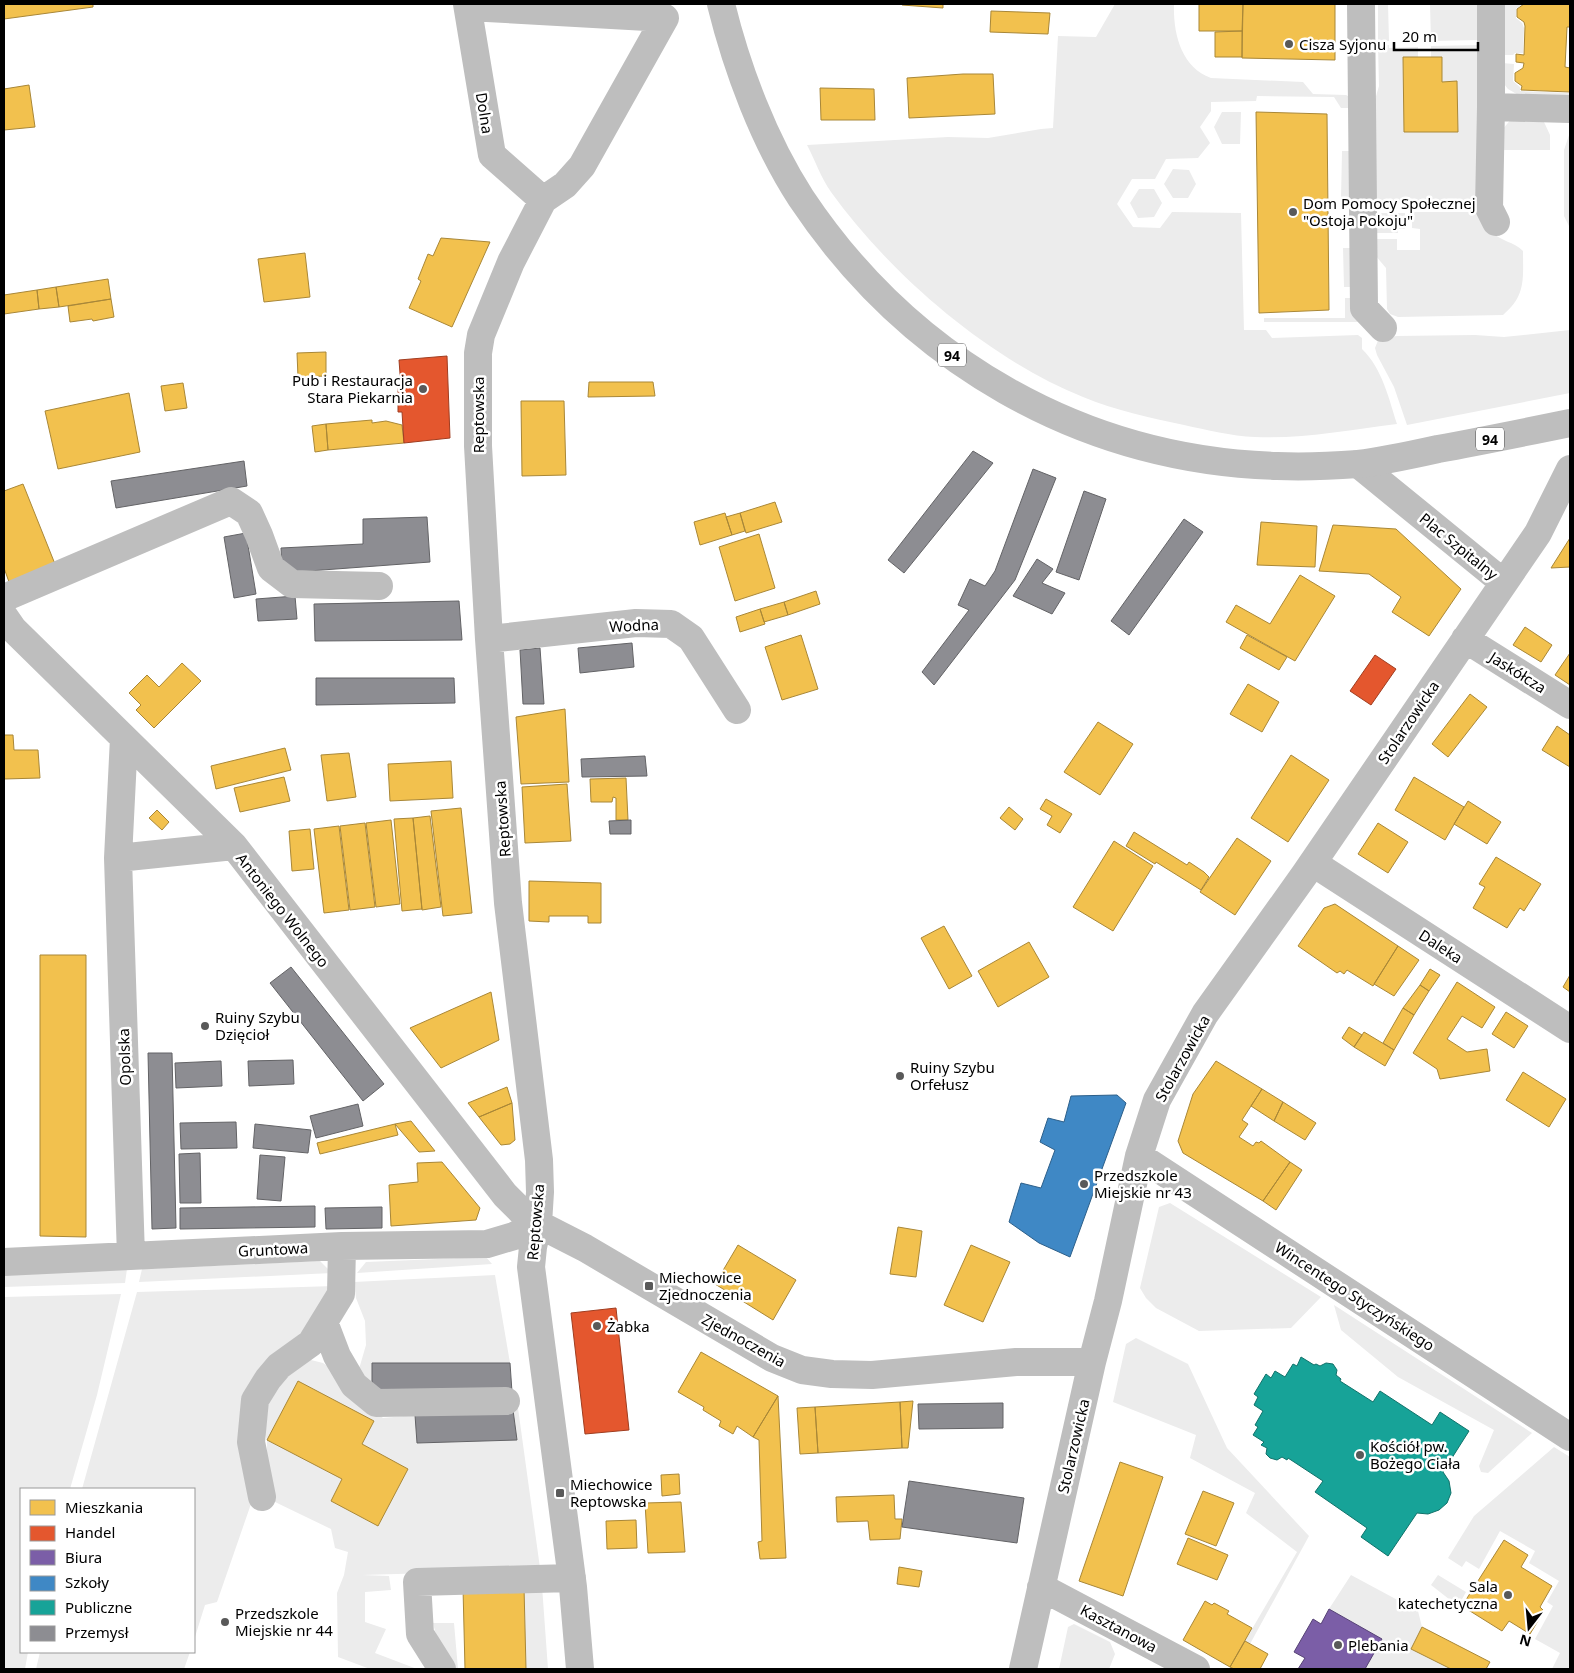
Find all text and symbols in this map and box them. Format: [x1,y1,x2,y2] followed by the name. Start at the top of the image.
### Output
[1394,20,1478,52] scale bar
[1402,26,1437,46] text: 20 m
[1299,34,1386,54] place label: Cisza Syjonu
[1283,38,1295,50] marker: Cisza Syjonu
[472,91,498,135] street label: Dolna
[1303,193,1476,230] place label: Dom Pomocy Społecznej "Ostoja Pokoju"
[1287,206,1299,218] marker: Dom Pomocy Społecznej "Ostoja Pokoju"
[938,344,966,366] road number: 94
[292,370,413,407] place label: Pub i Restauracja Stara Piekarnia
[468,377,488,453] street label: Reptowska
[417,383,429,395] marker: Pub i Restauracja Stara Piekarnia
[1476,428,1504,450] road number: 94
[1416,508,1503,584] street label: Plac Szpitalny
[609,614,659,636] street label: Wodna
[1484,646,1550,697] street label: Jaskółcza
[1373,676,1443,768] street label: Stolarzowicka
[489,780,515,858] street label: Reptowska
[232,849,334,971] street label: Antoniego Wolnego
[1415,925,1467,967] street label: Daleka
[215,1007,300,1044] place label: Ruiny Szybu Dzięcioł
[1150,1011,1214,1105] street label: Stolarzowicka
[199,1020,211,1032] marker: Ruiny Szybu Dzięcioł
[113,1028,135,1086] street label: Opolska
[910,1057,995,1094] place label: Ruiny Szybu Orfełusz
[894,1070,906,1082] marker: Ruiny Szybu Orfełusz
[1094,1165,1192,1202] place label: Przedszkole Miejskie nr 43
[1078,1178,1090,1190] marker: Przedszkole Miejskie nr 43
[522,1183,548,1261] street label: Reptowska
[237,1237,309,1261] street label: Gruntowa
[1271,1237,1439,1355] street label: Wincentego Styczyńskiego
[659,1267,752,1304] place label: Miechowice Zjednoczenia
[643,1280,655,1292] marker: Miechowice Zjednoczenia
[699,1309,789,1371] street label: Zjednoczenia
[607,1316,650,1336] place label: Żabka
[591,1320,603,1332] marker: Żabka
[1052,1397,1094,1495] street label: Stolarzowicka
[1370,1436,1460,1473] place label: Kościół pw. Bożego Ciała
[1354,1449,1366,1461] marker: Kościół pw. Bożego Ciała
[570,1474,653,1511] place label: Miechowice Reptowska
[554,1487,566,1499] marker: Miechowice Reptowska
[20,1488,195,1653] legend
[65,1497,143,1517] text: Mieszkania
[65,1522,115,1542] text: Handel
[65,1547,102,1567] text: Biura
[65,1572,109,1592] text: Szkoły
[1398,1576,1498,1613] place label: Sala katechetyczna
[1502,1589,1514,1601] marker: Sala katechetyczna
[65,1597,132,1617] text: Publiczne
[1077,1599,1161,1657] street label: Kasztanowa
[235,1603,333,1640] place label: Przedszkole Miejskie nr 44
[1504,1603,1554,1653] north arrow
[219,1616,231,1628] marker: Przedszkole Miejskie nr 44
[65,1622,129,1642] text: Przemysł
[1517,1630,1533,1652] text: N
[1348,1635,1409,1655] place label: Plebania
[1332,1639,1344,1651] marker: Plebania

